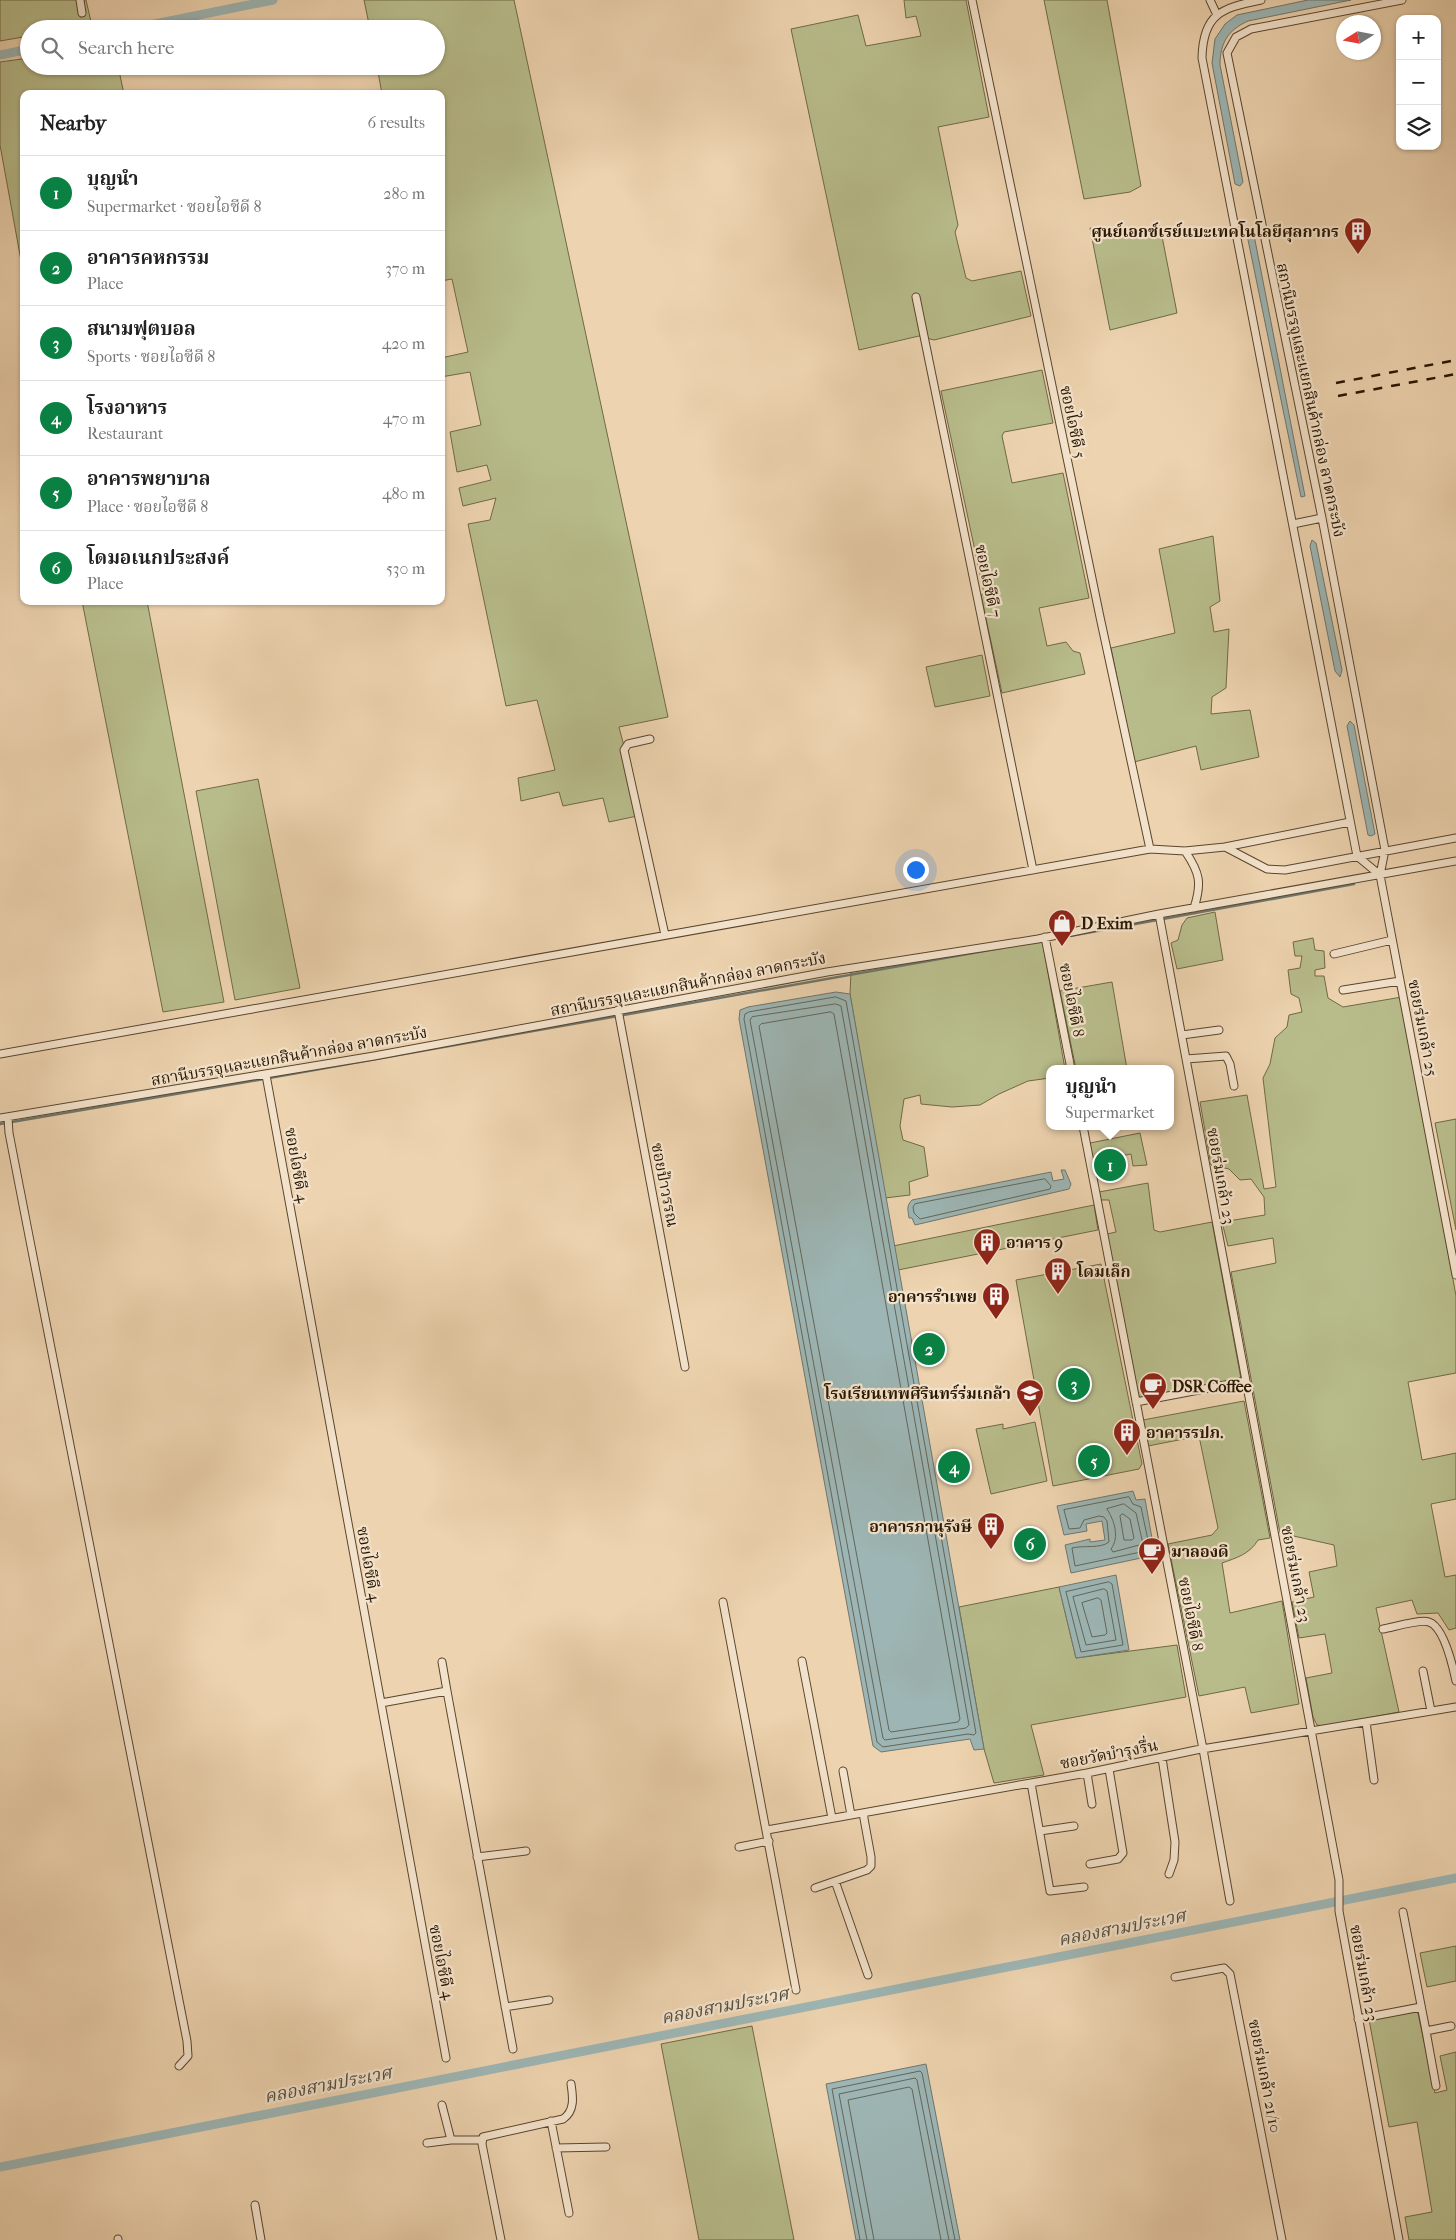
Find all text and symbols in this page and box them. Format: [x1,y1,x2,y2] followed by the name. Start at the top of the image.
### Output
[1336,15,1381,60] north arrow
[1396,15,1441,150] map controls
[1396,15,1441,60] button: +
[20,20,445,75] search box
[38,34,66,62] icon: search
[78,37,174,59] text: Search here
[1396,60,1441,105] button: −
[1396,105,1441,150] button: layers
[40,111,106,135] text: Nearby
[367,113,425,132] text: 6 results
[87,168,138,190] text: บุญนำ
[53,184,59,203] text: 1
[383,184,425,203] text: 280 m
[87,197,262,216] text: Supermarket · ซอยไอซีดี 8
[1343,216,1373,255] building icon: ศูนย์เอกซ์เรย์แบะเทคโนโลยีศุลกากร
[1091,221,1339,243] place label: ศูนย์เอกซ์เรย์แบะเทคโนโลยีศุลกากร
[87,247,209,269] text: อาคารคหกรรม
[52,259,60,278] text: 2
[385,259,425,278] text: 370 m
[1271,261,1349,539] street label: สถานีบรรจุและแยกสินค้ากล่อง ลาดกระบัง
[87,274,123,293] text: Place
[87,318,196,340] text: สนามฟุตบอล
[53,334,59,353] text: 3
[382,334,425,353] text: 420 m
[87,347,215,366] text: Sports · ซอยไอซีดี 8
[1056,384,1091,460] street label: ซอยไอซีดี 5
[87,397,167,419] text: โรงอาหาร
[51,409,61,428] text: 4
[383,409,425,428] text: 470 m
[87,424,163,443] text: Restaurant
[87,468,210,490] text: อาคารพยาบาล
[53,484,59,503] text: 5
[382,484,425,503] text: 480 m
[87,497,208,516] text: Place · ซอยไอซีดี 8
[971,542,1006,620] street label: ซอยไอซีดี 7
[87,547,229,569] text: โดมอเนกประสงค์
[52,559,60,578] text: 6
[386,559,425,578] text: 530 m
[87,574,123,593] text: Place
[903,857,929,883] your location
[1047,908,1077,947] shop icon: D Exim
[1081,914,1133,933] place label: D Exim
[549,948,828,1022] street label: สถานีบรรจุและแยกสินค้ากล่อง ลาดกระบัง
[1056,961,1089,1039] street label: ซอยไอซีดี 8
[1404,978,1442,1078] street label: ซอยร่มเกล้า 25
[149,1022,429,1092] street label: สถานีบรรจุและแยกสินค้ากล่อง ลาดกระบัง
[1046,1065,1174,1130] popup
[1065,1076,1117,1098] text: บุญนำ
[1065,1103,1155,1122] text: Supermarket
[281,1126,314,1205] street label: ซอยไอซีดี 4
[1203,1126,1239,1226] street label: ซอยร่มเกล้า 23
[648,1141,683,1229] street label: ซอยป้าวรรณ
[1094,1146,1126,1184] pin: 1
[972,1227,1002,1266] building icon: อาคาร 9
[1006,1233,1063,1253] place label: อาคาร 9
[1043,1256,1073,1295] building icon: โดมเล็ก
[1076,1261,1130,1281] place label: โดมเล็ก
[981,1281,1011,1320] building icon: อาคารรำเพย
[888,1287,977,1306] place label: อาคารรำเพย
[913,1330,945,1368] pin: 2
[1058,1365,1090,1403] pin: 3
[1138,1371,1168,1410] cafe icon: DSR Coffee
[1172,1377,1252,1396] place label: DSR Coffee
[1015,1378,1045,1417] school or university icon: โรงเรียนเทพศิรินทร์ร่มเกล้า
[823,1383,1011,1403] place label: โรงเรียนเทพศิรินทร์ร่มเกล้า
[1112,1417,1142,1456] building icon: อาคารรปภ.
[1146,1423,1223,1442] place label: อาคารรปภ.
[1078,1442,1110,1480] pin: 5
[938,1448,970,1486] pin: 4
[976,1511,1006,1550] building icon: อาคารภานุรังษี
[869,1517,972,1538] place label: อาคารภานุรังษี
[1277,1524,1315,1624] street label: ซอยร่มเกล้า 23
[353,1525,386,1604] street label: ซอยไอซีดี 4
[1014,1525,1046,1563] pin: 6
[1137,1536,1167,1575] cafe icon: มาลองดิ
[1171,1542,1229,1561] place label: มาลองดิ
[1175,1575,1208,1653] street label: ซอยไอซีดี 8
[1058,1733,1160,1775] street label: ซอยวัดบำรุงรื่น
[1056,1905,1190,1951] water label: คลองสามประเวศ
[425,1923,460,2002] street label: ซอยไอซีดี 4
[1346,1923,1382,2023] street label: ซอยร่มเกล้า 23
[659,1983,793,2029] water label: คลองสามประเวศ
[1245,2018,1285,2134] street label: ซอยร่มเกล้า 21/10
[262,2062,396,2108] water label: คลองสามประเวศ

